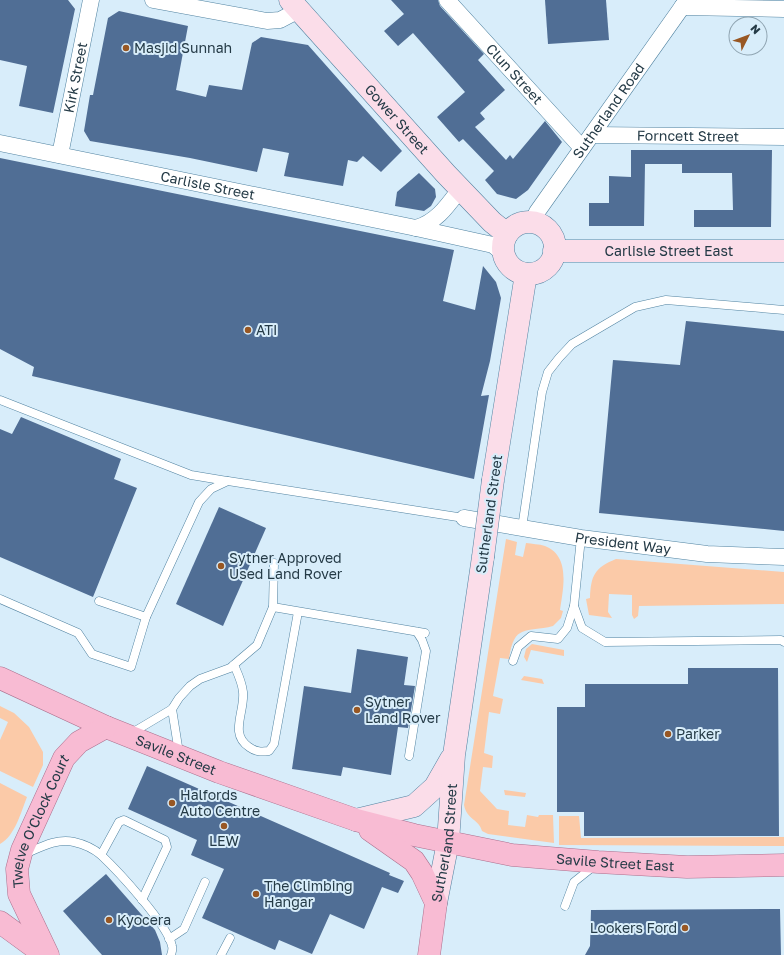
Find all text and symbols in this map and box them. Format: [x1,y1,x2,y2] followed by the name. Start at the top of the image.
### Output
[728,16,768,56] north arrow
[748,22,763,36] text: N
[134,39,232,56] place label: Masjid Sunnah
[483,40,547,107] street label: Clun Street
[60,41,90,114] street label: Kirk Street
[121,43,131,53] marker: Masjid Sunnah
[569,60,648,161] street label: Sutherland Road
[362,80,433,157] street label: Gower Street
[637,126,739,145] street label: Forncett Street
[159,167,257,203] street label: Carlisle Street
[605,242,733,259] street label: Carlisle Street East
[256,321,277,338] place label: ATI
[243,325,253,335] marker: ATI
[472,453,505,574] street label: Sutherland Street
[574,528,672,557] street label: President Way
[229,549,343,582] place label: Sytner Approved Used Land Rover
[216,561,226,571] marker: Sytner Approved Used Land Rover
[365,693,441,726] place label: Sytner Land Rover
[352,705,362,715] marker: Sytner Land Rover
[676,725,720,742] place label: Parker
[663,729,673,739] marker: Parker
[133,731,219,778] street label: Savile Street
[8,750,72,889] street label: Twelve O'Clock Court
[427,783,460,904] street label: Sutherland Street
[180,786,260,819] place label: Halfords Auto Centre
[167,798,177,808] marker: Halfords Auto Centre
[219,821,229,831] marker: LEW
[209,832,240,849] place label: LEW
[555,850,675,874] street label: Savile Street East
[264,877,353,910] place label: The Climbing Hangar
[251,889,261,899] marker: The Climbing Hangar
[117,911,171,928] place label: Kyocera
[104,915,114,925] marker: Kyocera
[590,919,677,936] place label: Lookers Ford
[680,923,690,933] marker: Lookers Ford

